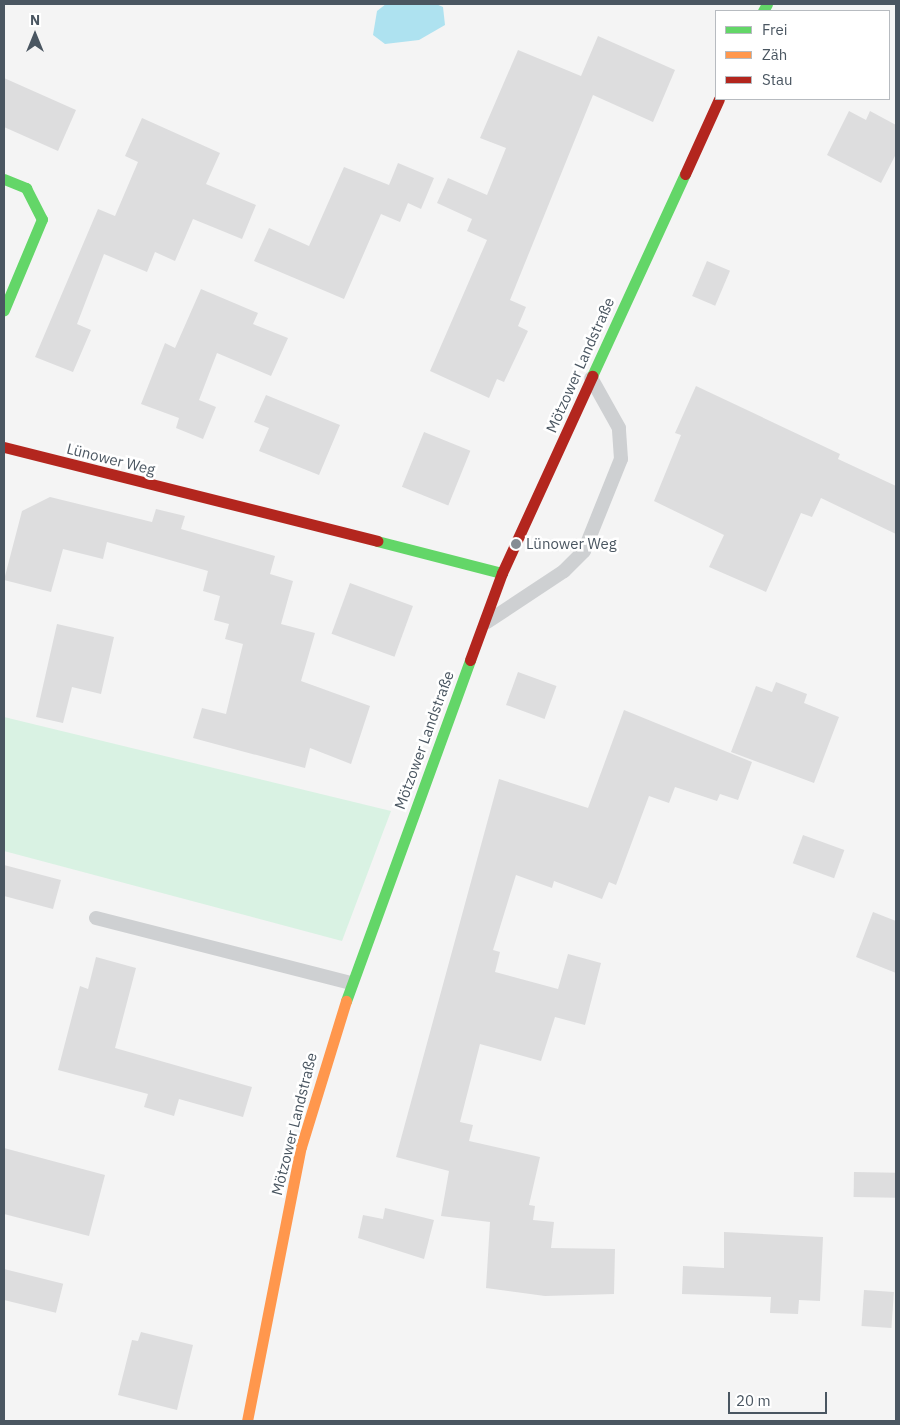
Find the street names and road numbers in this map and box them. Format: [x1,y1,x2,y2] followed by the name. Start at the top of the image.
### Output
[542,295,618,435] street label: Mötzower Landstraße
[65,439,157,479] street label: Lünower Weg
[391,668,457,812] street label: Mötzower Landstraße
[268,1051,320,1197] street label: Mötzower Landstraße

